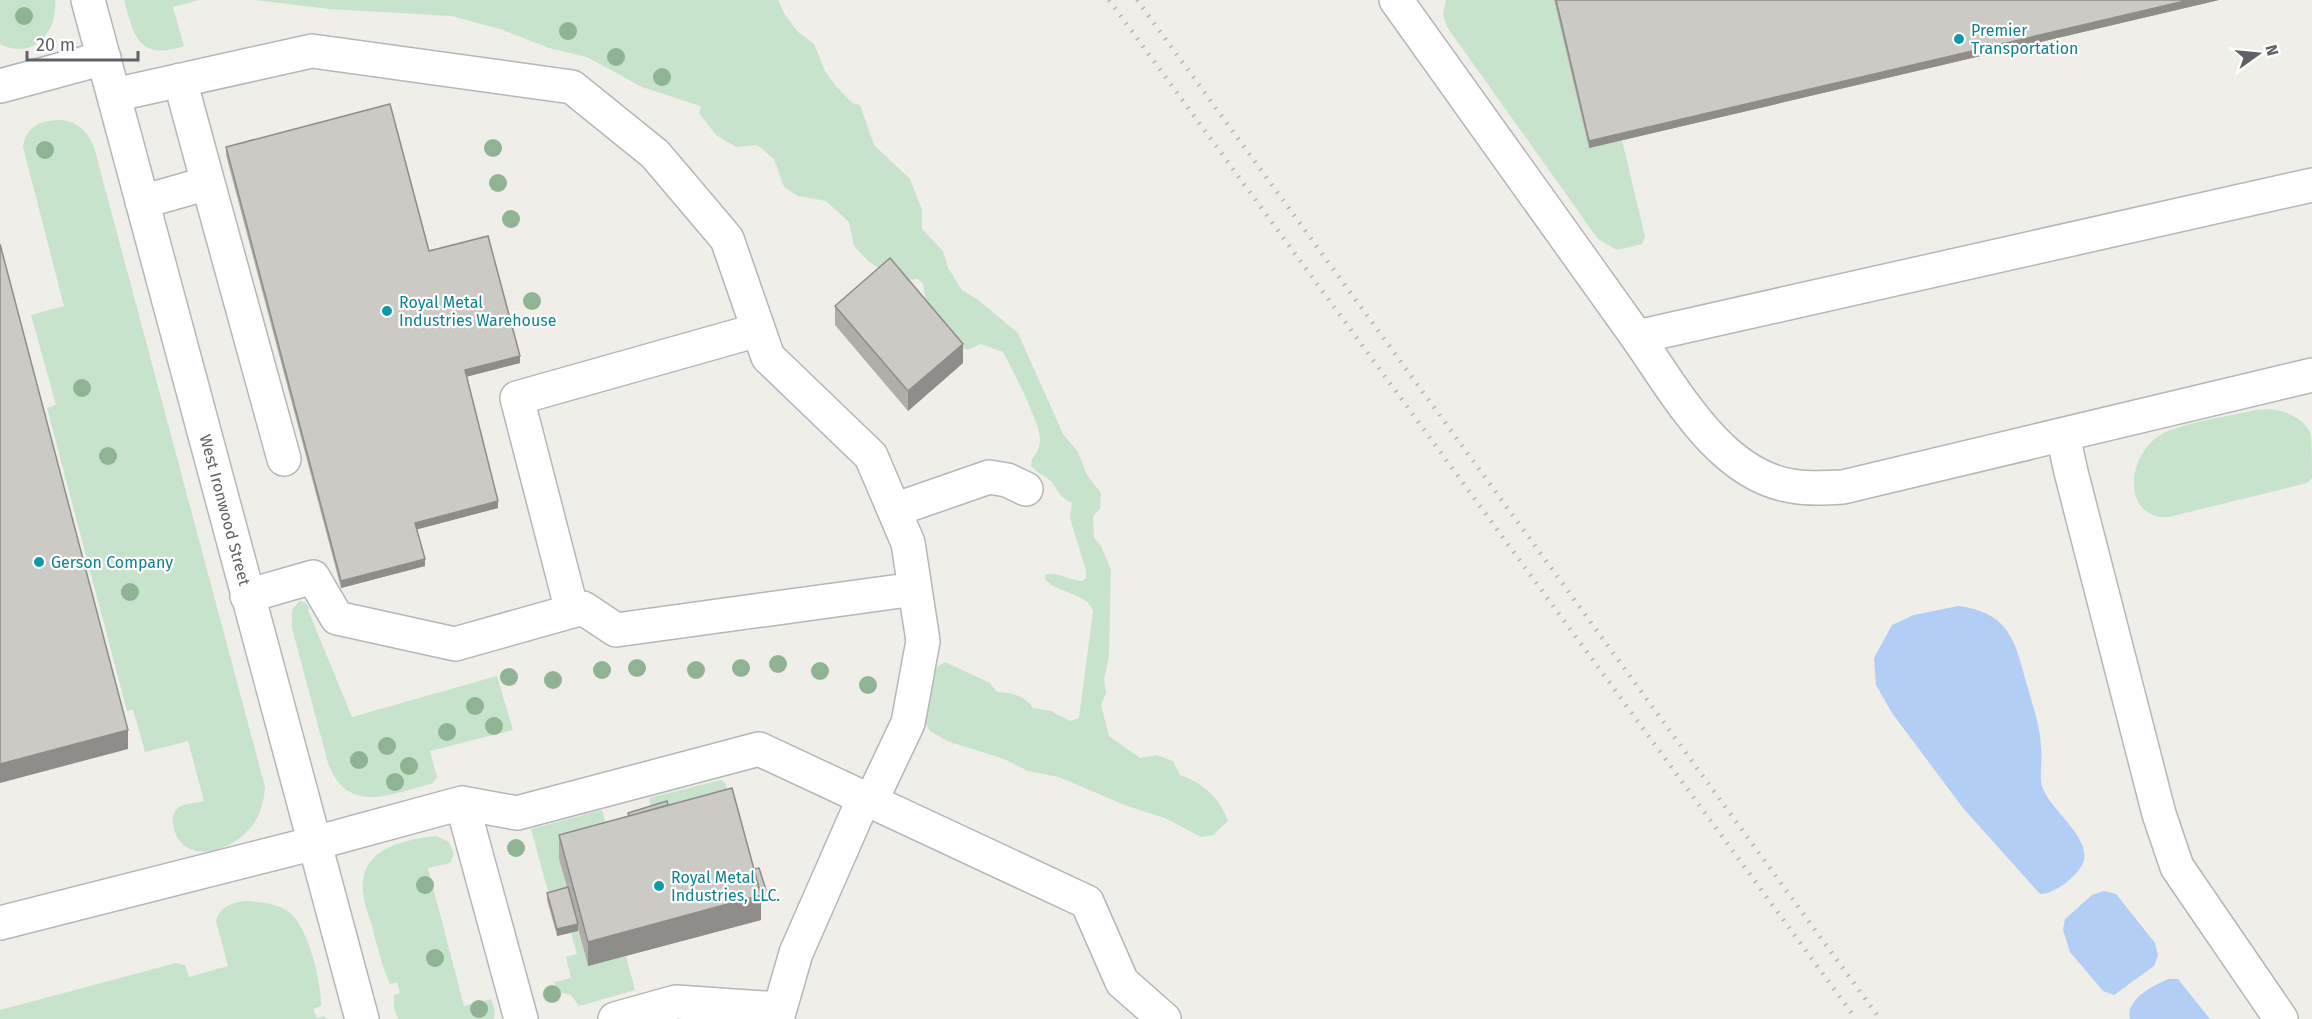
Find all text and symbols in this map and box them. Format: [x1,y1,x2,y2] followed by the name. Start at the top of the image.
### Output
[1971,21,2078,58] place label: Premier Transportation
[27,24,138,62] scale bar
[2228,24,2288,84] north arrow
[1952,32,1966,46] marker: Premier Transportation
[36,34,75,56] text: 20 m
[2261,43,2283,58] text: N
[399,293,556,330] place label: Royal Metal Industries Warehouse
[380,304,394,318] marker: Royal Metal Industries Warehouse
[196,432,254,588] street label: West Ironwood Street
[51,553,173,572] place label: Gerson Company
[32,555,46,569] marker: Gerson Company
[671,868,780,905] place label: Royal Metal Industries, LLC.
[652,879,666,893] marker: Royal Metal Industries, LLC.

